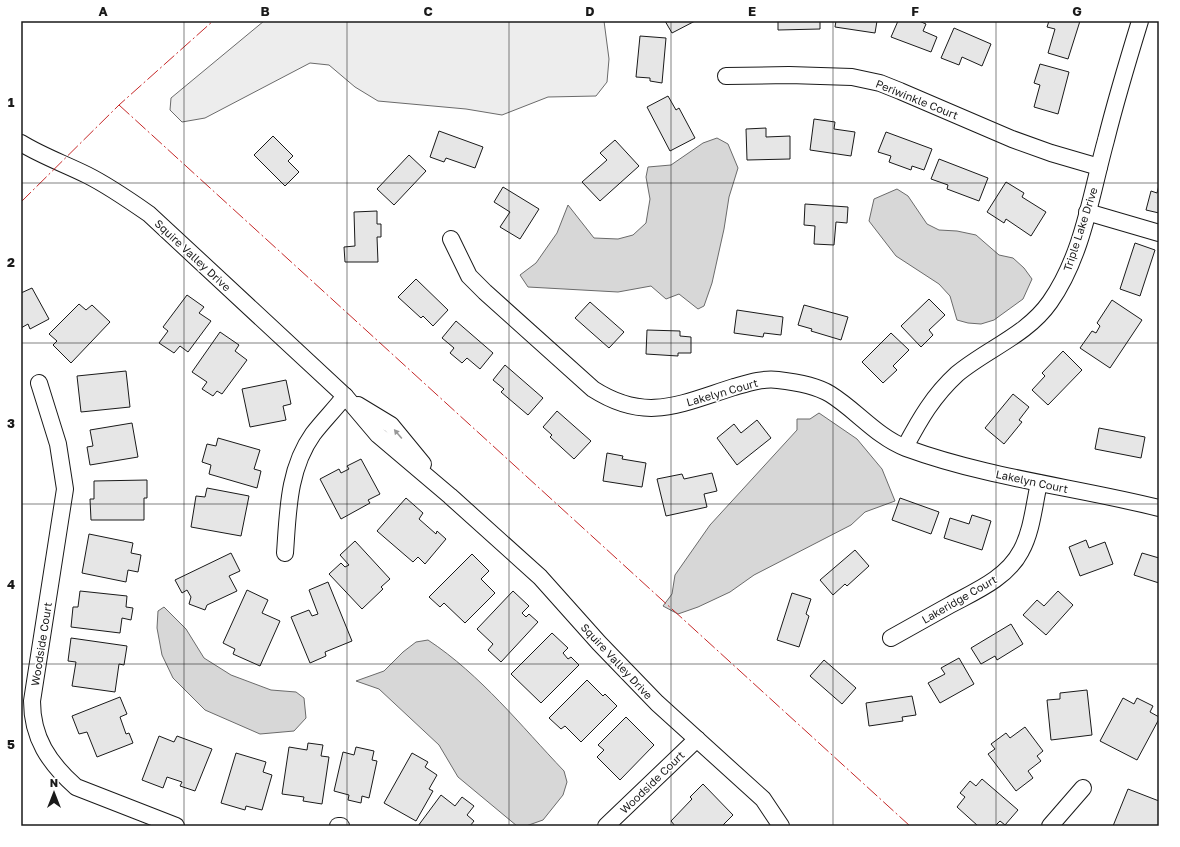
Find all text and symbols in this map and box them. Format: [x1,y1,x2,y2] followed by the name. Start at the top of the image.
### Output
[98,3,108,19] text: A
[260,3,270,19] text: B
[423,3,433,19] text: C
[585,3,595,19] text: D
[748,3,756,19] text: E
[911,3,919,19] text: F
[1072,3,1082,19] text: G
[874,77,960,121] street label: Periwinkle Court
[8,94,15,110] text: 1
[1060,185,1100,273] street label: Triple Lake Drive
[152,217,234,293] street label: Squire Valley Drive
[7,254,15,270] text: 2
[685,376,759,408] street label: Lakelyn Court
[7,415,15,431] text: 3
[394,429,403,440] one-way arrow
[995,467,1069,495] street label: Lakelyn Court
[919,572,999,626] street label: Lakeridge Court
[7,576,15,592] text: 4
[28,601,54,687] street label: Woodside Court
[579,620,655,702] street label: Squire Valley Drive
[7,736,15,752] text: 5
[617,748,687,816] street label: Woodside Court
[34,773,74,813] north arrow
[50,776,58,789] text: N

